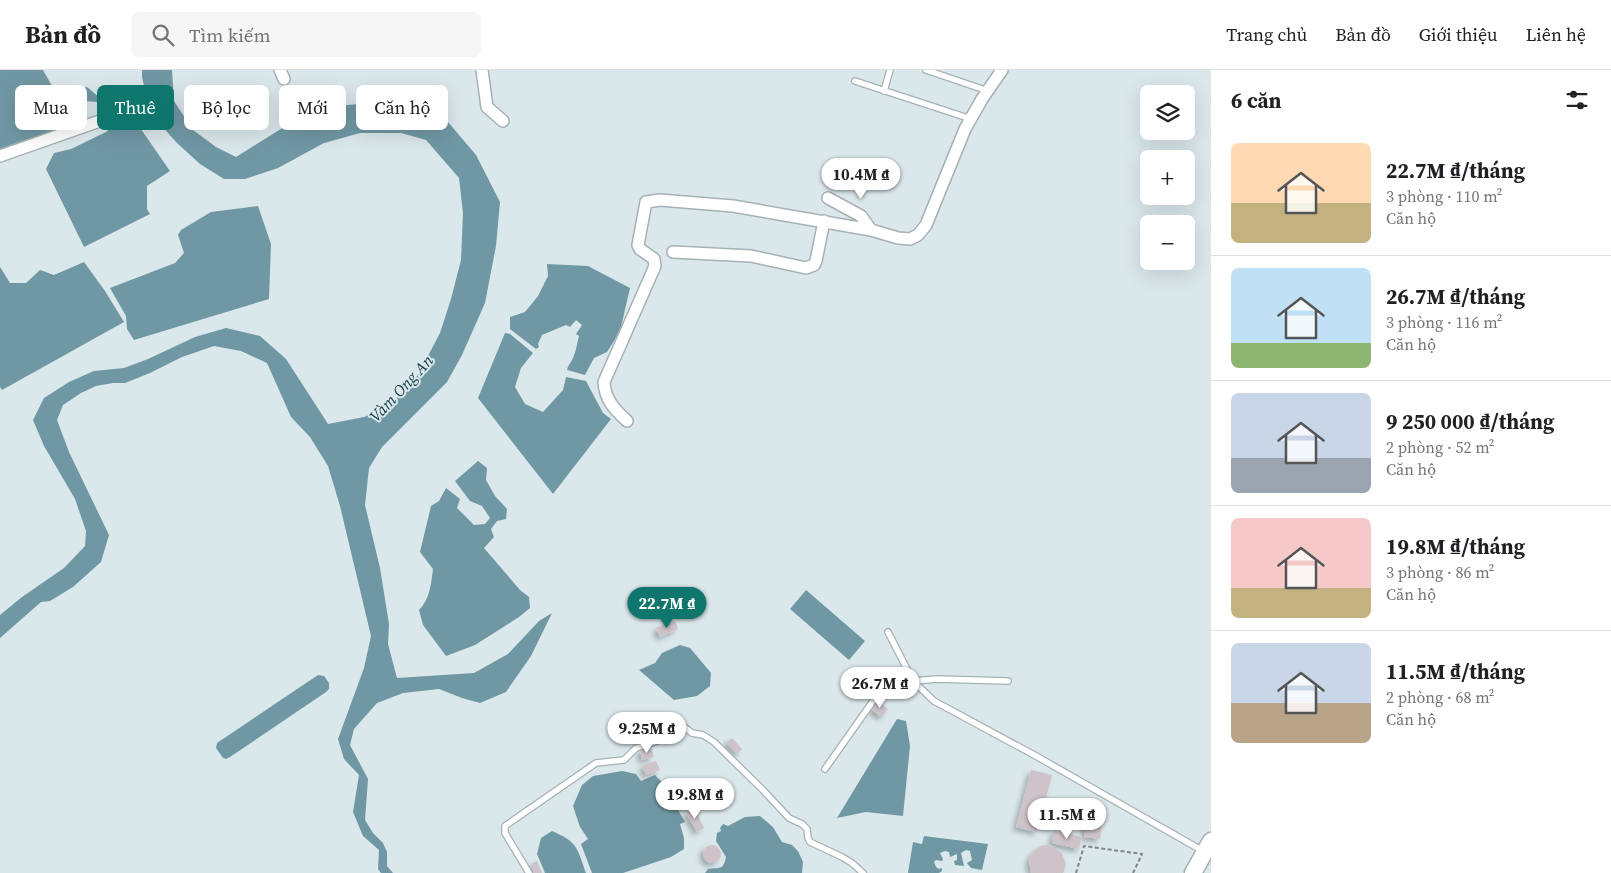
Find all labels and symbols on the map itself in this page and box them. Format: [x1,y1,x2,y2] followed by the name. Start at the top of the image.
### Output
[815,158,907,200] pin: 10.4M ₫
[364,350,438,426] water label: Vàm Ong An
[621,586,713,629] pin: 22.7M ₫
[834,666,926,709] pin: 26.7M ₫
[601,712,693,754] pin: 9.25M ₫
[649,778,741,820] pin: 19.8M ₫
[1021,798,1113,840] pin: 11.5M ₫

